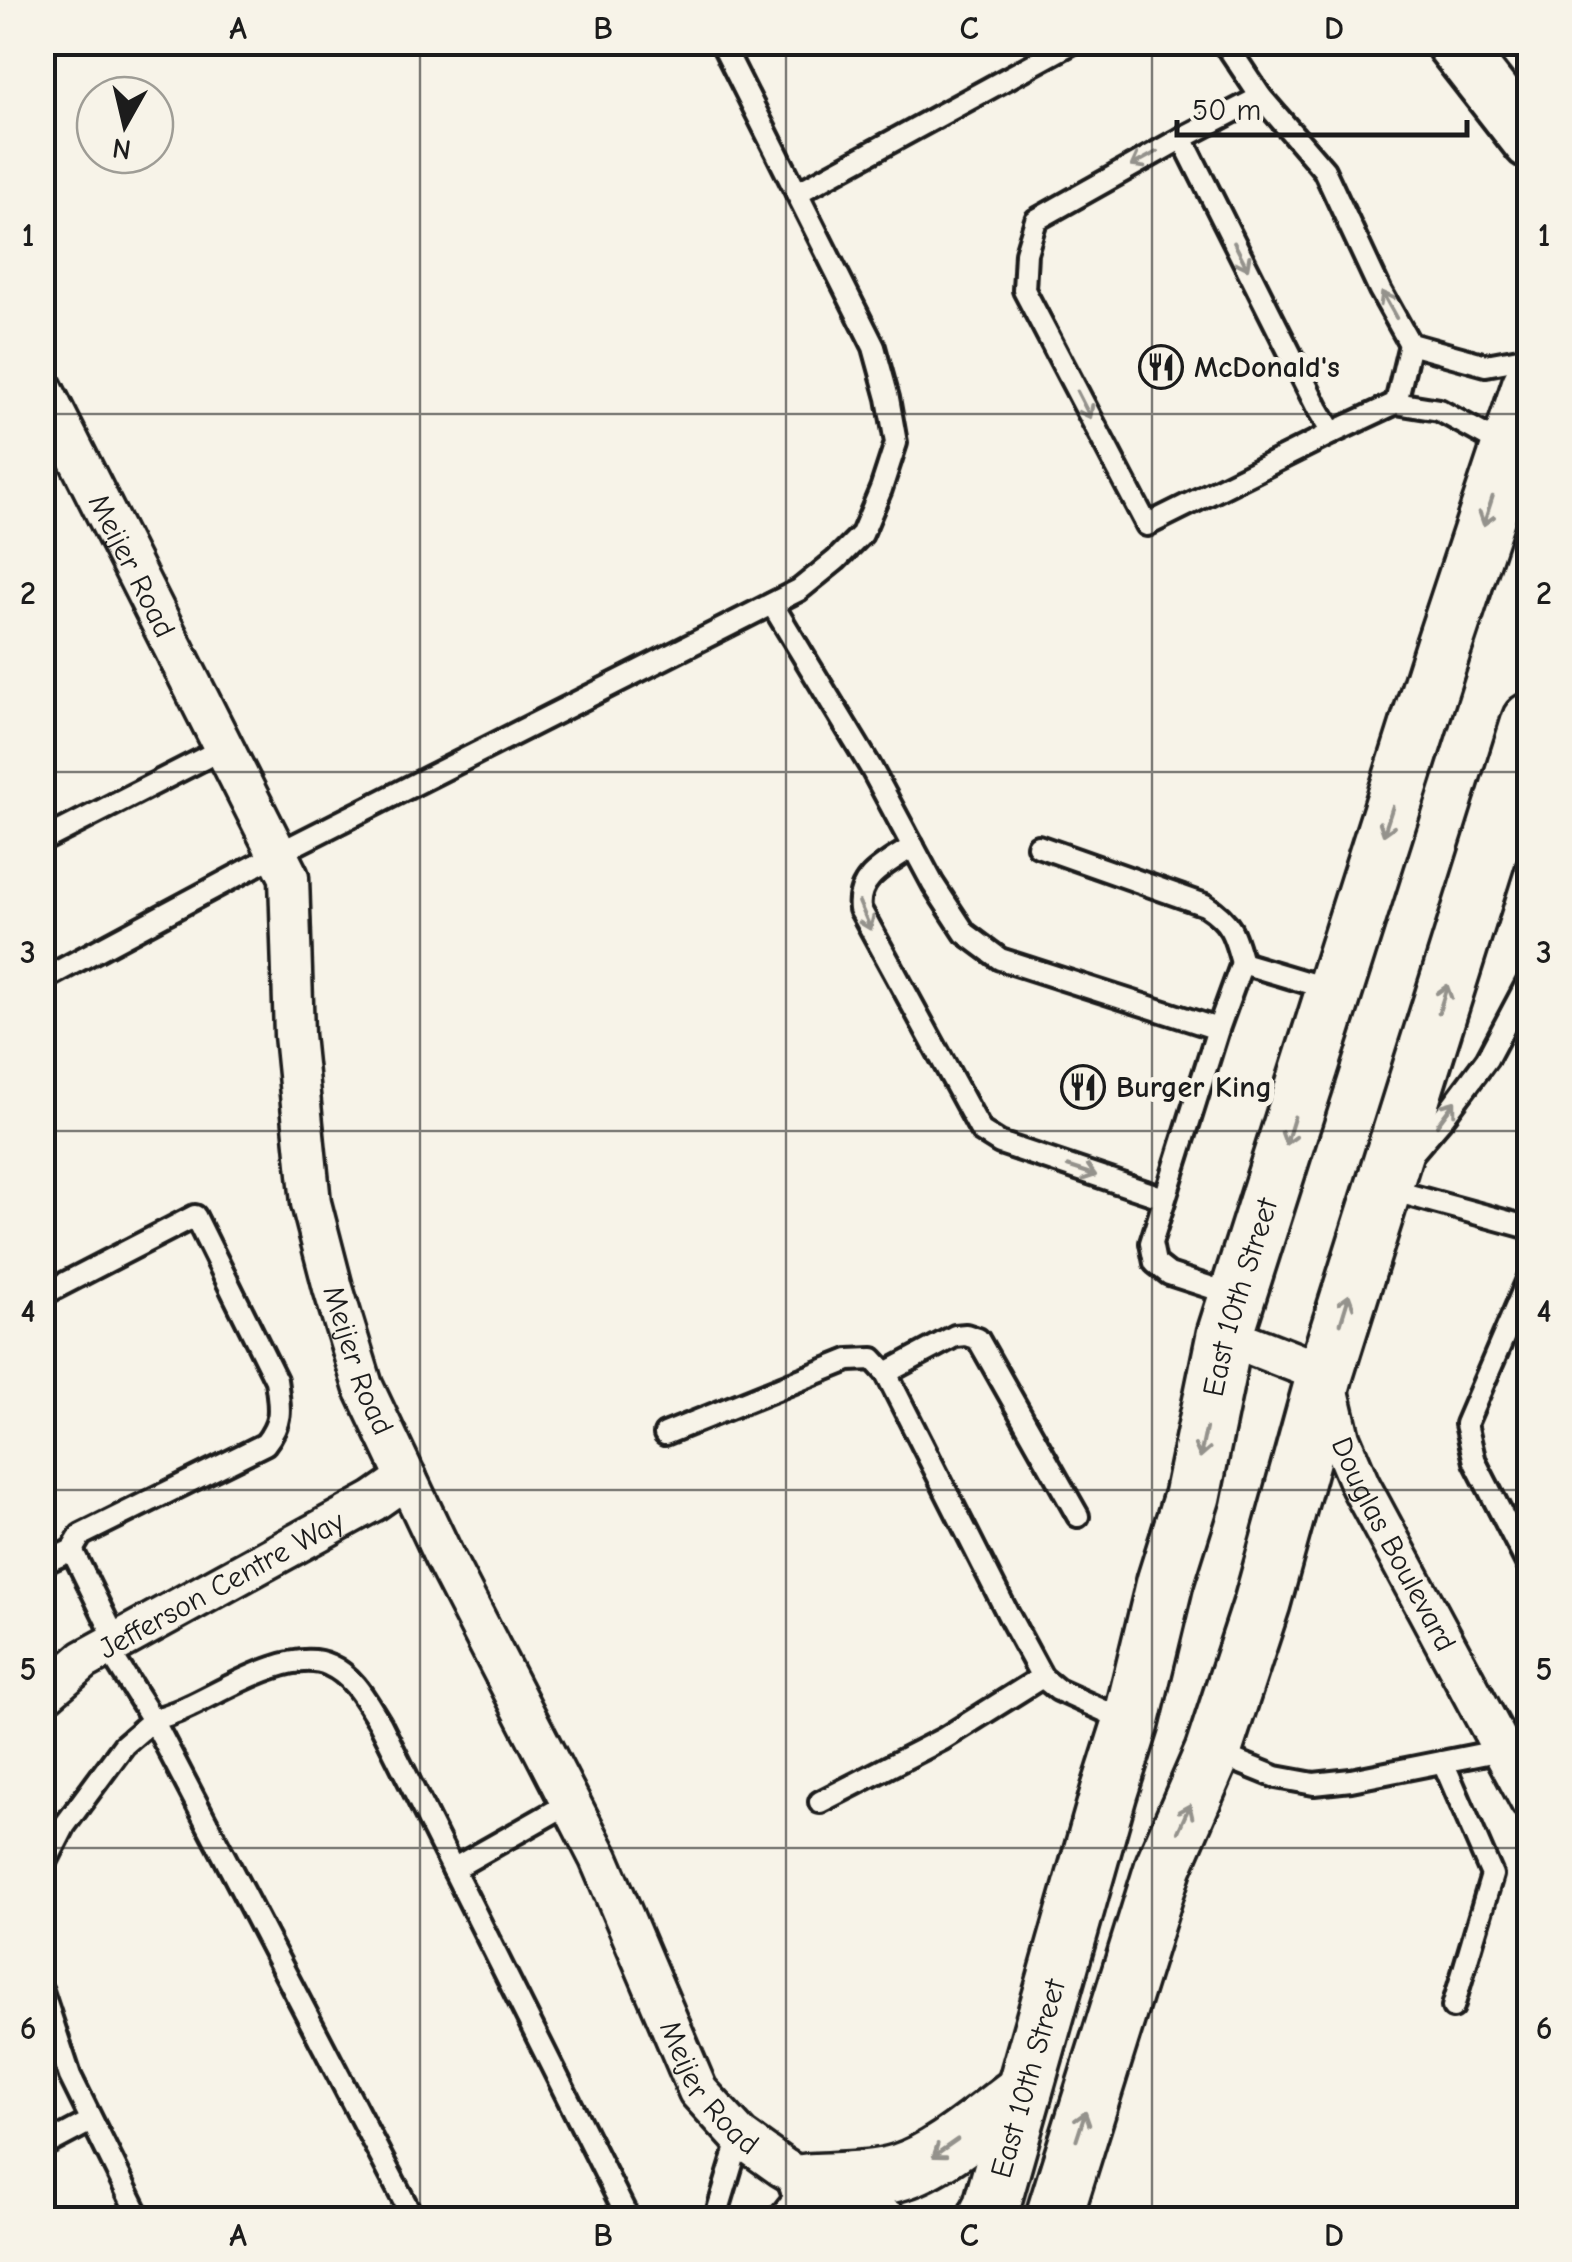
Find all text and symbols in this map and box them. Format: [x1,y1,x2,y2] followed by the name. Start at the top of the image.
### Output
[229,10,247,47] text: A
[593,10,613,47] text: B
[959,10,979,47] text: C
[1324,10,1344,47] text: D
[75,75,175,175] north arrow
[1177,75,1467,137] scale bar
[1192,93,1261,128] text: 50 m
[110,132,133,166] text: N
[1130,150,1159,170] one-way arrow
[22,217,34,254] text: 1
[1538,217,1550,254] text: 1
[1233,241,1252,271] one-way arrow
[1378,291,1398,320] one-way arrow
[1138,344,1184,390] restaurant icon: McDonald's
[1194,350,1340,385] place label: McDonald's
[1075,389,1095,419] one-way arrow
[81,488,182,643] street label: Meijer Road
[1477,495,1495,527] one-way arrow
[20,575,36,612] text: 2
[1536,575,1552,612] text: 2
[1378,804,1396,836] one-way arrow
[858,900,876,931] one-way arrow
[20,934,36,971] text: 3
[1536,934,1552,971] text: 3
[1435,983,1453,1015] one-way arrow
[1060,1064,1106,1110] restaurant icon: Burger King
[1116,1070,1272,1105] place label: Burger King
[1435,1100,1456,1127] one-way arrow
[1280,1114,1298,1146] one-way arrow
[1066,1163,1098,1181] one-way arrow
[1196,1193,1286,1399] street label: East 10th Street
[315,1282,401,1441] street label: Meijer Road
[20,1293,36,1330] text: 4
[1338,1293,1356,1325] one-way arrow
[1536,1293,1552,1330] text: 4
[1193,1426,1212,1458] one-way arrow
[1324,1432,1463,1657] street label: Douglas Boulevard
[93,1503,351,1667] street label: Jefferson Centre Way
[20,1651,37,1688] text: 5
[1536,1651,1553,1688] text: 5
[1176,1803,1194,1834] one-way arrow
[983,1974,1073,2182] street label: East 10th Street
[20,2010,36,2047] text: 6
[1536,2010,1552,2047] text: 6
[652,2015,765,2163] street label: Meijer Road
[1073,2111,1091,2142] one-way arrow
[932,2137,959,2158] one-way arrow
[229,2217,247,2254] text: A
[593,2217,613,2254] text: B
[959,2217,979,2254] text: C
[1324,2217,1344,2254] text: D

